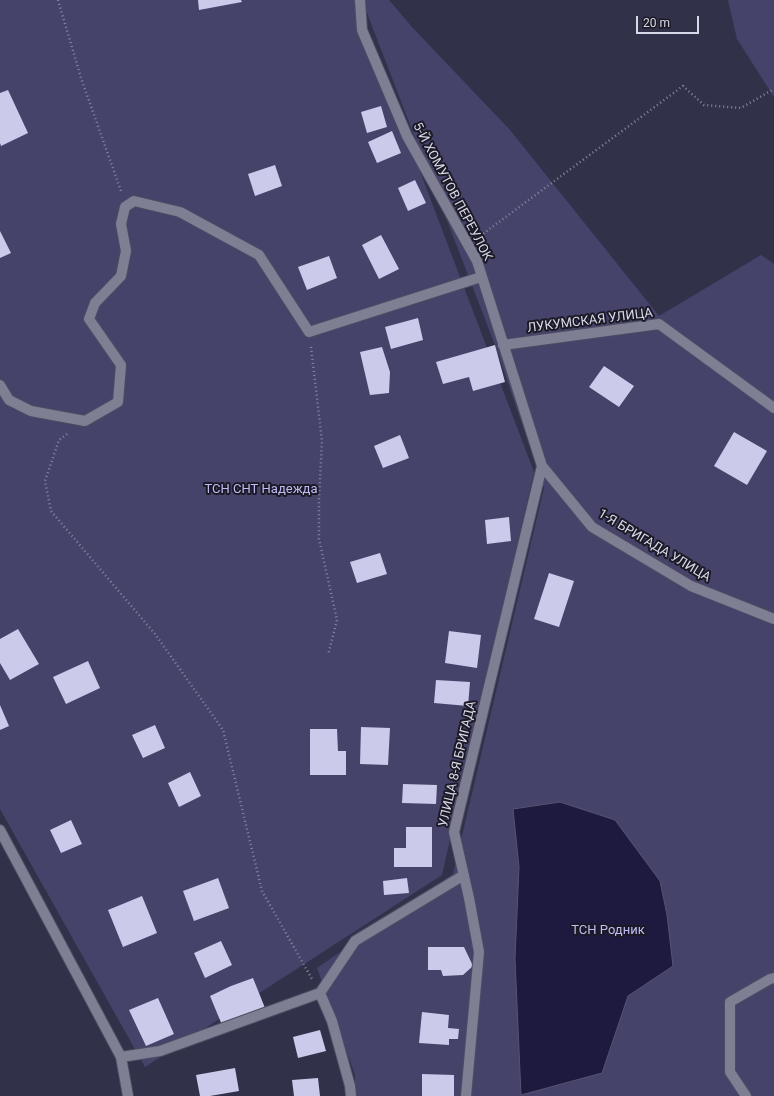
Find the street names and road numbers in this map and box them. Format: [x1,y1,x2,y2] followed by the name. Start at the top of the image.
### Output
[409,120,495,264] street label: 5-Й ХОМУТОВ ПЕРЕУЛОК
[526,306,654,336] street label: ЛУКУМСКАЯ УЛИЦА
[595,506,713,586] street label: 1-Я БРИГАДА УЛИЦА
[436,700,480,828] street label: УЛИЦА 8-Я БРИГАДА

